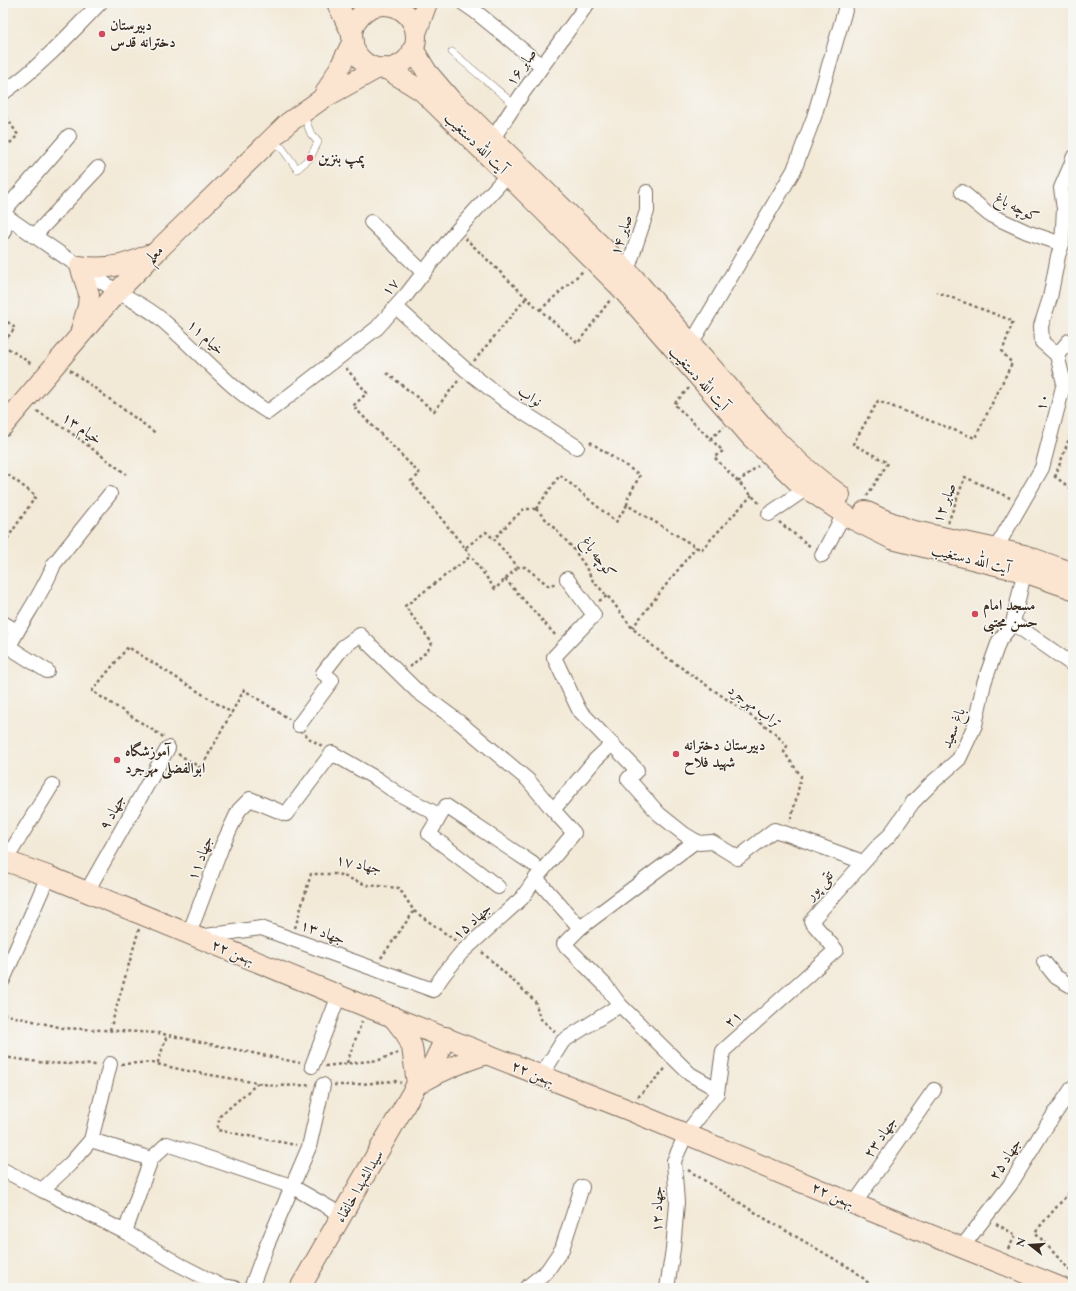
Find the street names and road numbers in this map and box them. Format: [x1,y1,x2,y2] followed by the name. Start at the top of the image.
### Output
[501,44,540,89] street label: صابر ۱۶
[440,106,515,179] street label: آیت الله دستغیب
[990,187,1043,229] street label: کوچه باغ
[605,212,636,258] street label: صایر ۱۴
[140,240,171,271] street label: معلم
[377,274,403,300] street label: ۱۷
[181,315,229,362] street label: خیام ۱۱
[665,340,736,416] street label: آیت الله دستغیب
[515,381,546,410] street label: نواب
[1030,391,1053,413] street label: ۱۰
[56,407,106,451] street label: خیام ۱۳
[927,480,960,526] street label: صابر ۱۲
[575,532,621,584] street label: کوچه باغ
[929,538,1015,579] street label: آیت الله دستغیب
[724,680,786,732] street label: تراب مهرجرد
[936,705,973,752] street label: باغ سعید
[94,791,129,833] street label: جهاد ۹
[182,833,217,883] street label: جهاد ۱۱
[334,849,384,878] street label: جهاد ۱۷
[799,866,838,906] street label: تقی پور
[448,898,495,943] street label: جهاد ۱۵
[298,915,348,948] street label: جهاد ۱۳
[209,934,257,970] street label: ۲۲ بهمن
[720,1006,746,1032] street label: ۲۱
[509,1055,557,1091] street label: ۲۲ بهمن
[858,1112,901,1161] street label: جهاد ۲۳
[984,1134,1025,1183] street label: جهاد ۲۵
[330,1146,388,1226] street label: سیدالشهدا خانقاء
[809,1177,857,1213] street label: ۲۲ بهمن
[647,1186,666,1232] street label: جهاد ۱۲

